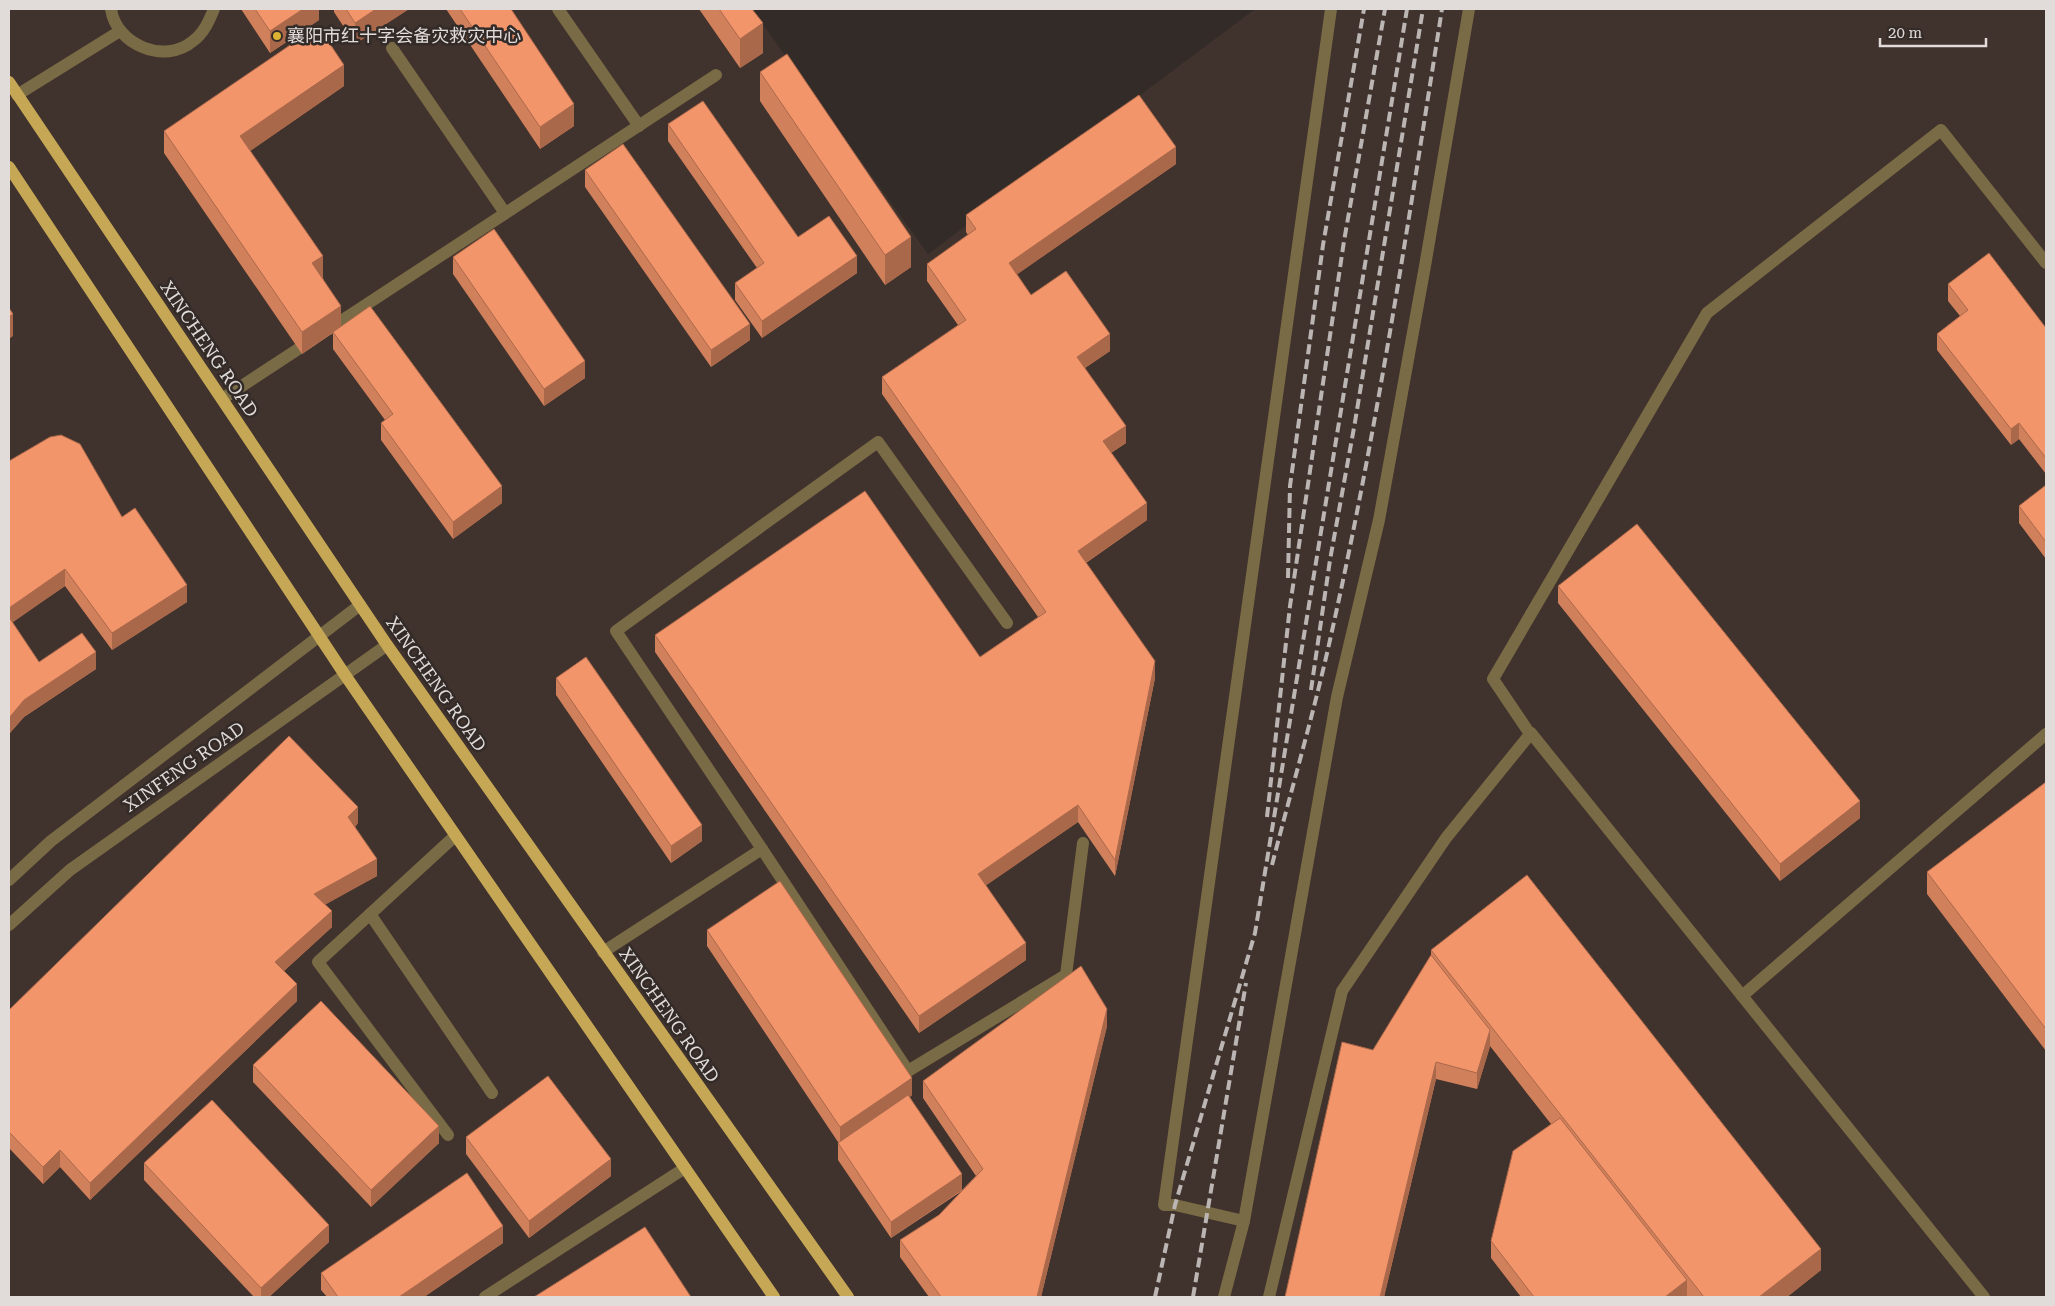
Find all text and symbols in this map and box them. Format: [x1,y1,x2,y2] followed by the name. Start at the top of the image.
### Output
[1880,15,1986,47] scale bar
[1888,24,1923,42] text: 20 m
[287,25,521,46] place label: 襄阳市红十字会备灾救灾中心
[271,30,283,42] marker: 襄阳市红十字会备灾救灾中心
[156,277,263,421] street label: XINCHENG ROAD
[382,612,491,755] street label: XINCHENG ROAD
[119,717,248,816] street label: XINFENG ROAD
[615,943,724,1086] street label: XINCHENG ROAD

